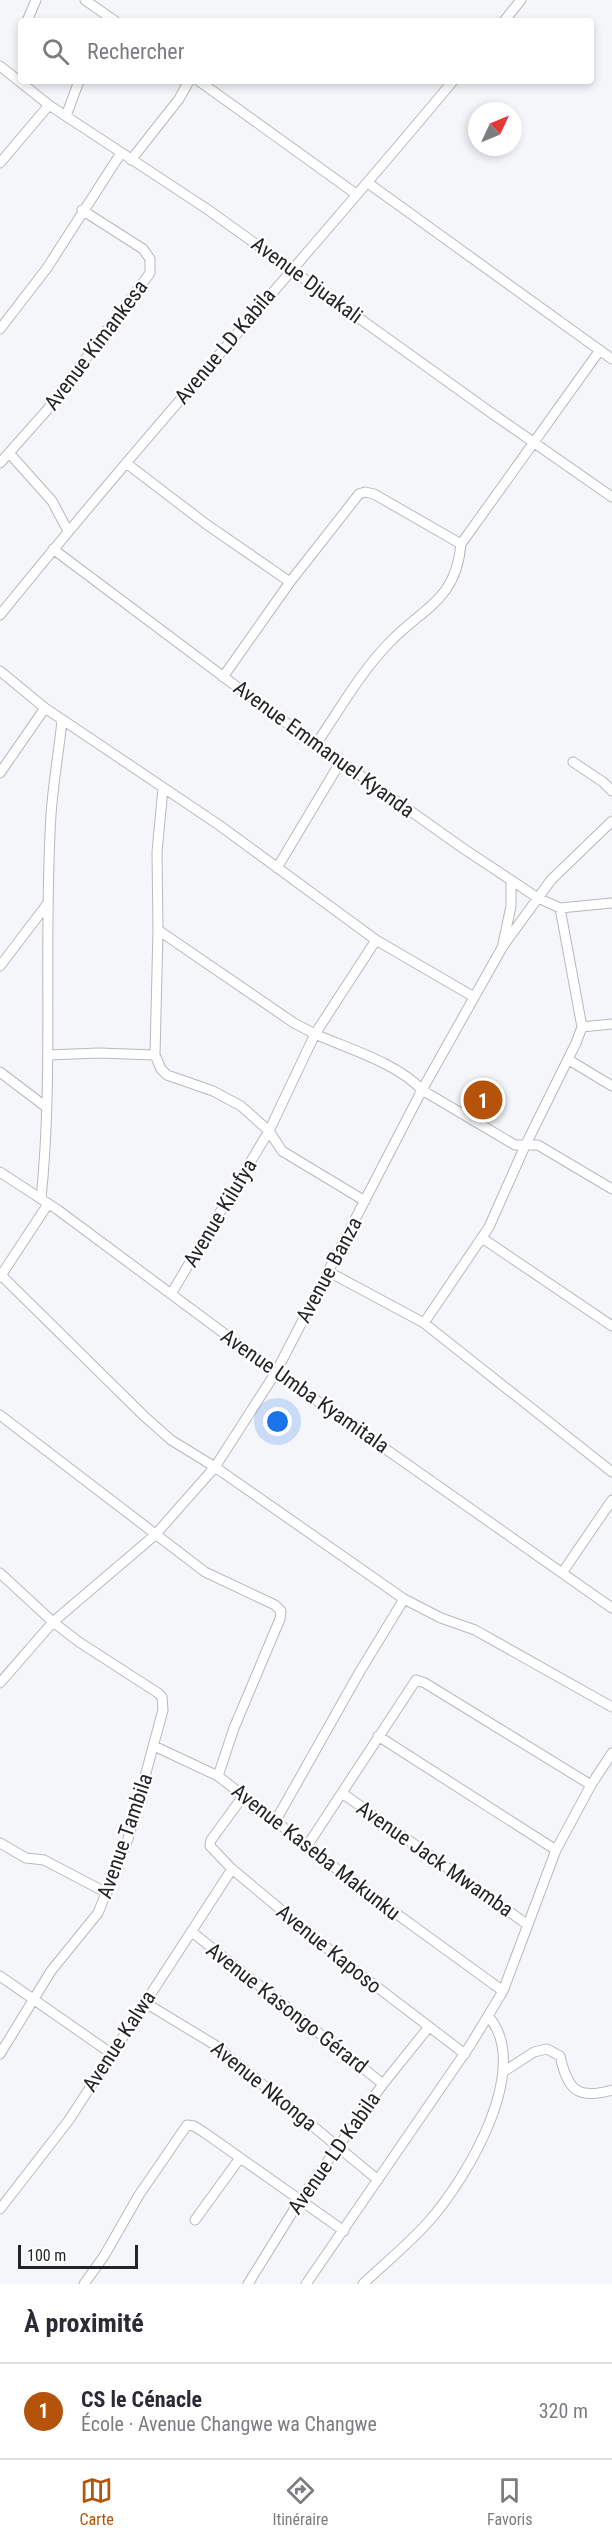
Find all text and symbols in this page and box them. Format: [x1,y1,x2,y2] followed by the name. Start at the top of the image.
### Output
[18,18,594,84] search box
[39,35,72,68] icon: search
[87,39,184,64] text: Rechercher
[468,102,522,156] north arrow
[247,232,367,328] street label: Avenue Djuakali
[39,275,153,415] street label: Avenue Kimankesa
[170,283,280,409] street label: Avenue LD Kabila
[229,675,419,823] street label: Avenue Emmanuel Kyanda
[464,1078,502,1122] pin: 1
[178,1155,262,1271] street label: Avenue Kilufya
[291,1213,367,1327] street label: Avenue Banza
[216,1324,394,1458] street label: Avenue Umba Kyamitala
[263,1407,292,1436] your location
[92,1770,158,1902] street label: Avenue Tambila
[227,1779,405,1925] street label: Avenue Kaseba Makunku
[352,1796,518,1922] street label: Avenue Jack Mwamba
[272,1899,386,1999] street label: Avenue Kaposo
[202,1938,372,2078] street label: Avenue Kasongo Gérard
[78,1986,160,2096] street label: Avenue Kalwa
[206,2036,322,2136] street label: Avenue Nkonga
[283,2087,385,2219] street label: Avenue LD Kabila
[18,2242,138,2270] scale bar
[27,2246,66,2265] text: 100 m
[24,2308,144,2338] text: À proximité
[81,2387,202,2412] text: CS le Cénacle
[38,2399,49,2423] text: 1
[539,2399,588,2423] text: 320 m
[81,2412,377,2436] text: École · Avenue Changwe wa Changwe
[79,2474,114,2529] tab: Carte
[272,2474,328,2529] tab: Itinéraire
[487,2474,533,2529] tab: Favoris

